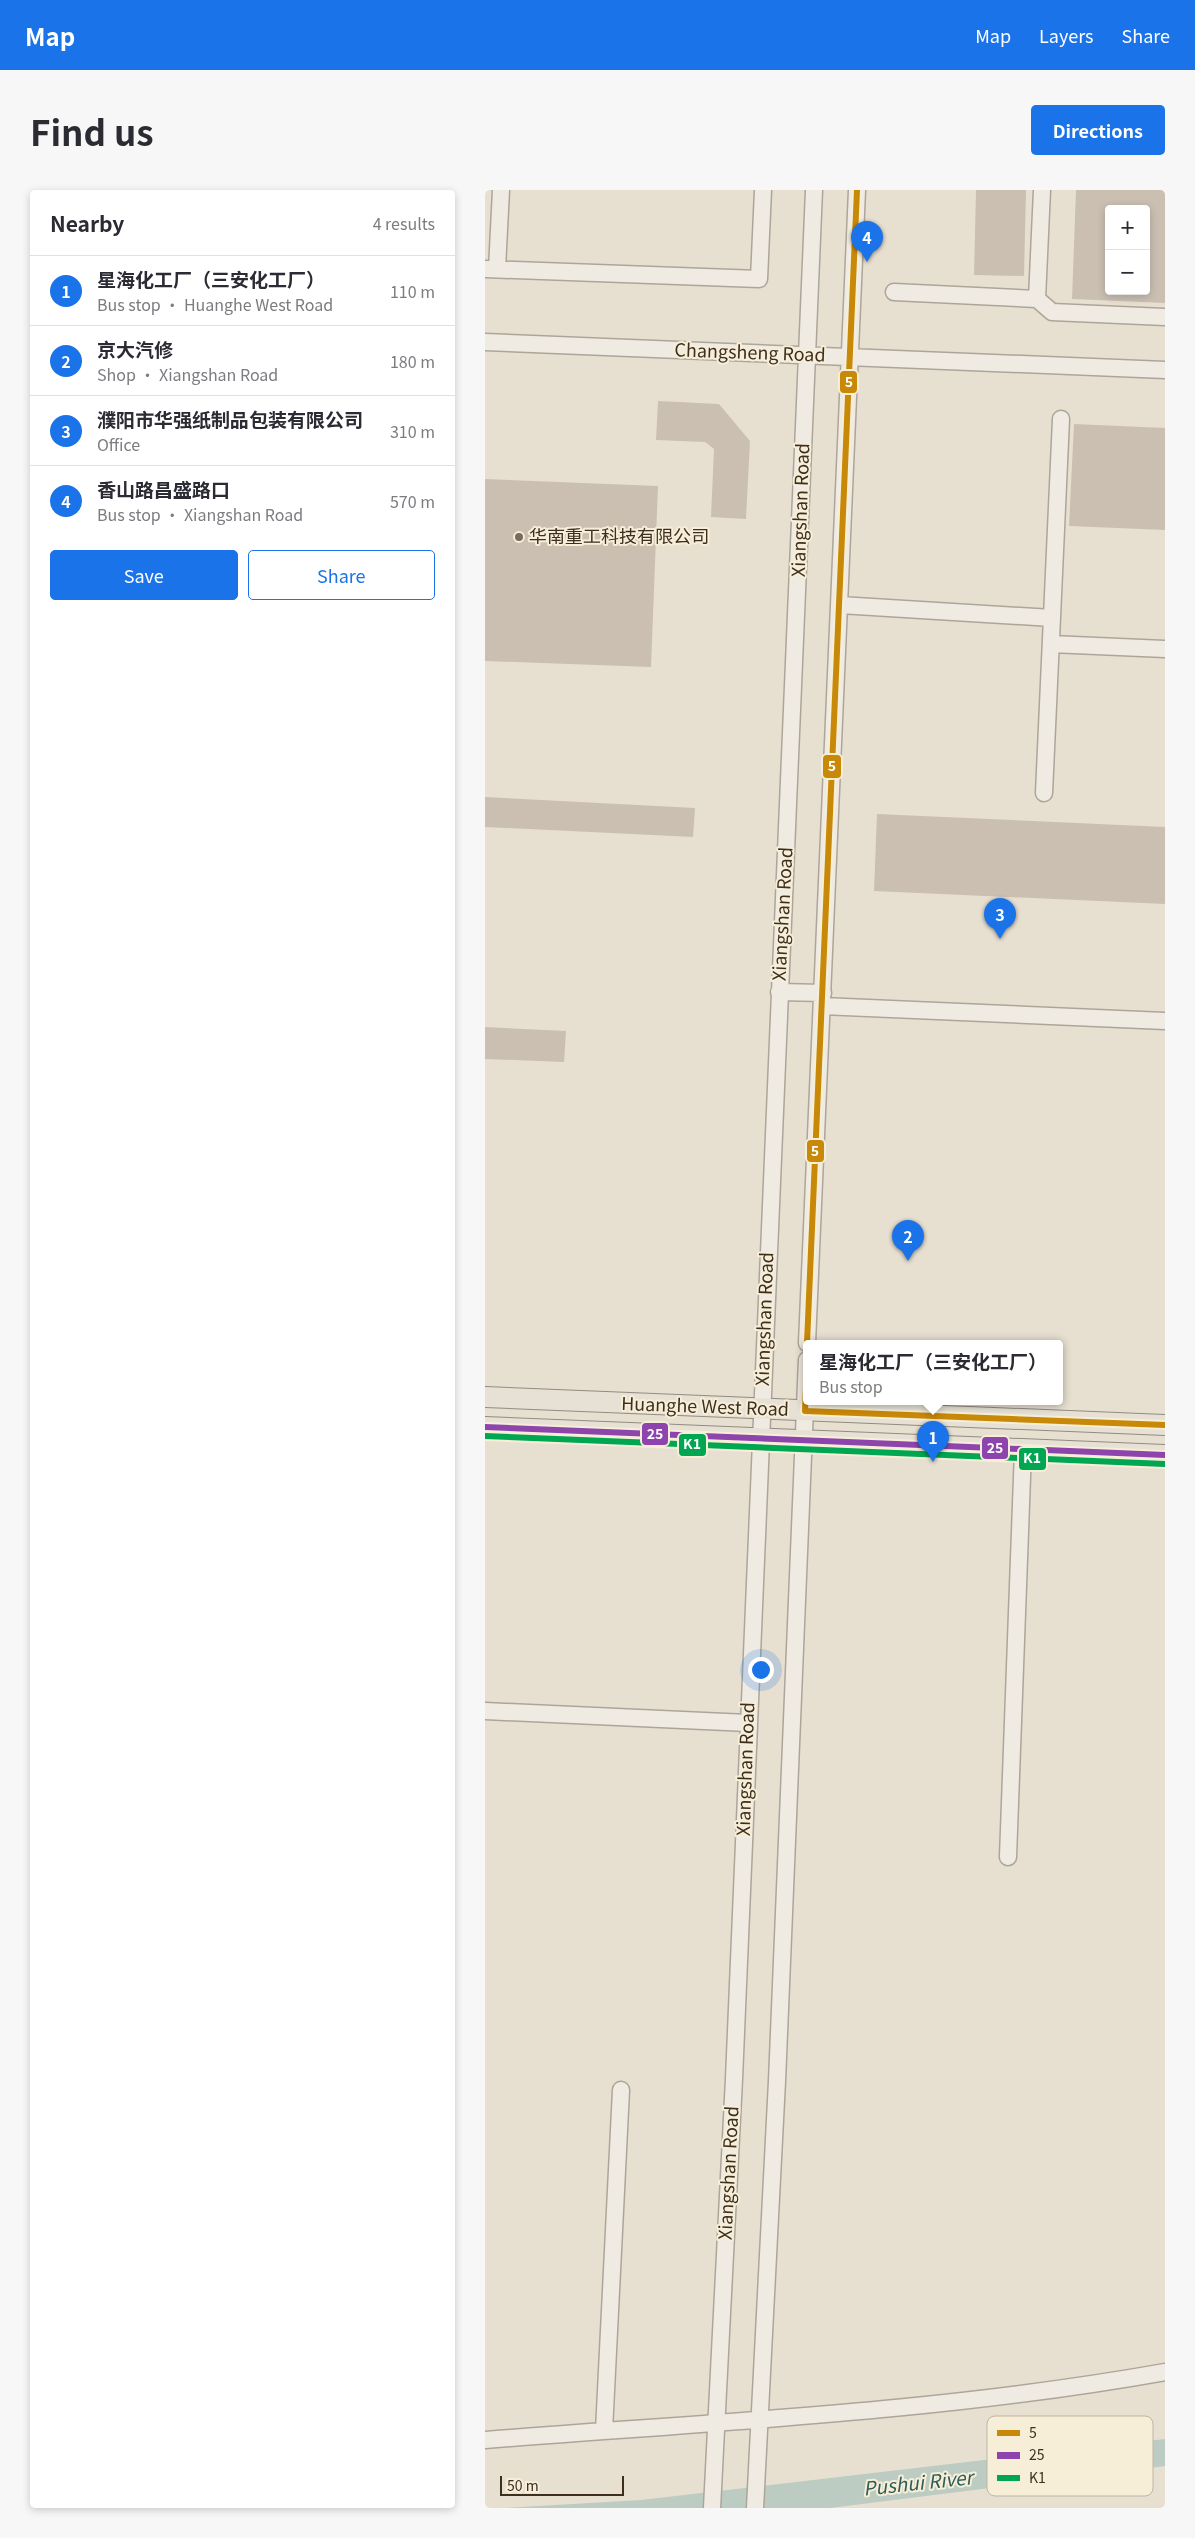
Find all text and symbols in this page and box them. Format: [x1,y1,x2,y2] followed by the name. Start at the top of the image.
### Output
[25,18,75,53] text: Map
[975,22,1011,48] text: Map
[1039,22,1094,48] text: Layers
[1122,22,1170,48] text: Share
[30,105,154,156] text: Find us
[1031,105,1165,155] button: Directions
[1105,205,1150,295] map controls
[1105,205,1150,250] button: +
[50,208,124,238] text: Nearby
[373,211,435,235] text: 4 results
[851,221,883,262] pin: 4
[1105,250,1150,295] button: −
[97,265,325,292] text: 星海化工厂（三安化工厂）
[61,279,71,303] text: 1
[390,279,435,303] text: 110 m
[97,292,333,316] text: Bus stop · Huanghe West Road
[97,335,173,362] text: 京大汽修
[674,335,826,367] street label: Changsheng Road
[61,349,71,373] text: 2
[390,349,435,373] text: 180 m
[97,362,278,386] text: Shop · Xiangshan Road
[839,370,858,394] line badge: 5
[845,371,853,391] text: 5
[97,405,363,432] text: 濮阳市华强纸制品包装有限公司
[61,419,71,443] text: 3
[390,419,435,443] text: 310 m
[97,432,140,456] text: Office
[784,442,814,577] street label: Xiangshan Road
[97,475,230,502] text: 香山路昌盛路口
[61,489,71,513] text: 4
[390,489,435,513] text: 570 m
[97,502,303,526] text: Bus stop · Xiangshan Road
[529,522,709,548] place label: 华南重工科技有限公司
[513,531,525,543] marker: 华南重工科技有限公司
[50,550,238,600] button: Save
[248,550,435,600] button: Share
[822,754,842,779] line badge: 5
[828,755,836,775] text: 5
[765,846,797,982] street label: Xiangshan Road
[984,898,1016,939] pin: 3
[806,1139,825,1163] line badge: 5
[811,1140,819,1160] text: 5
[892,1220,924,1261] pin: 2
[748,1251,778,1386] street label: Xiangshan Road
[803,1340,1063,1405] popup
[819,1347,1047,1374] text: 星海化工厂（三安化工厂）
[819,1374,883,1398] text: Bus stop
[621,1389,789,1421] street label: Huanghe West Road
[917,1421,949,1462] pin: 1
[641,1422,669,1446] line badge: 25
[647,1423,663,1443] text: 25
[678,1433,707,1457] line badge: K1
[683,1433,701,1453] text: K1
[981,1436,1009,1460] line badge: 25
[987,1437,1003,1457] text: 25
[1018,1447,1047,1471] line badge: K1
[1023,1447,1041,1467] text: K1
[748,1657,774,1683] your location
[729,1701,759,1836] street label: Xiangshan Road
[711,2105,743,2241] street label: Xiangshan Road
[987,2416,1153,2496] legend
[1029,2422,1037,2442] text: 5
[1029,2444,1045,2464] text: 25
[862,2462,977,2501] water label: Pushui River
[1029,2467,1046,2487] text: K1
[500,2473,624,2496] scale bar
[507,2475,539,2495] text: 50 m

